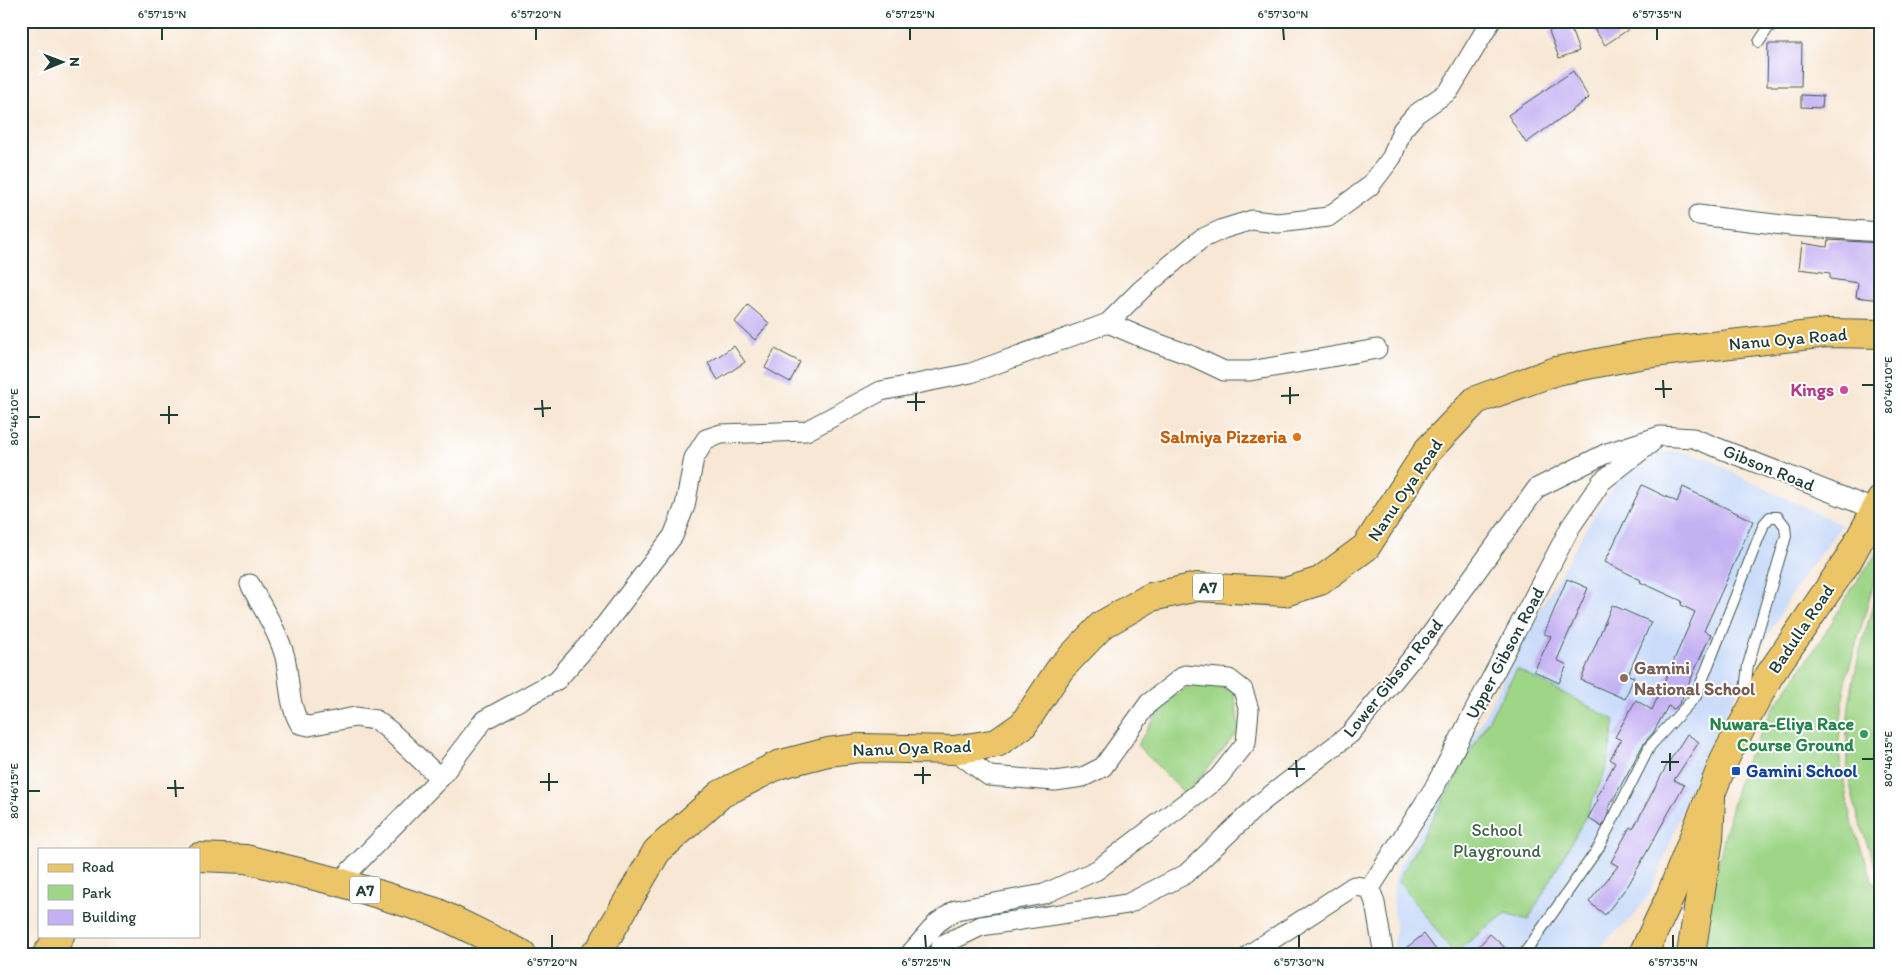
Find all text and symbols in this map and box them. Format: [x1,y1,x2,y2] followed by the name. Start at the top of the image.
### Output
[138,7,186,21] text: 6°57'15"N
[511,7,561,21] text: 6°57'20"N
[885,7,935,21] text: 6°57'25"N
[1258,7,1308,21] text: 6°57'30"N
[1632,7,1682,21] text: 6°57'35"N
[38,38,88,88] north arrow
[66,57,83,67] text: N
[1728,323,1848,355] street label: Nanu Oya Road
[1881,356,1895,414] text: 80°46'10"E
[1790,379,1834,401] place label: Kings
[1838,384,1850,396] marker: Kings
[7,388,21,446] text: 80°46'10"E
[1160,426,1288,448] place label: Salmiya Pizzeria
[1291,431,1303,443] marker: Salmiya Pizzeria
[1363,434,1448,546] street label: Nanu Oya Road
[1720,440,1818,496] street label: Gibson Road
[1193,574,1223,600] road number: A7
[1763,580,1839,678] street label: Badulla Road
[1461,583,1549,723] street label: Upper Gibson Road
[1338,614,1448,742] street label: Lower Gibson Road
[1634,657,1756,700] place label: Gamini National School
[1618,672,1630,684] marker: Gamini National School
[1710,713,1854,756] place label: Nuwara-Eliya Race Course Ground
[1858,728,1870,740] marker: Nuwara-Eliya Race Course Ground
[1881,731,1895,787] text: 80°46'15"E
[852,735,972,761] street label: Nanu Oya Road
[1746,760,1858,782] place label: Gamini School
[7,763,21,819] text: 80°46'15"E
[1730,765,1742,777] marker: Gamini School
[1453,819,1541,862] park label: School Playground
[38,848,200,938] legend
[82,858,115,876] text: Road
[350,876,380,904] road number: A7
[82,884,112,902] text: Park
[82,908,136,926] text: Building
[527,955,577,969] text: 6°57'20"N
[901,955,951,969] text: 6°57'25"N
[1274,955,1324,969] text: 6°57'30"N
[1648,955,1698,969] text: 6°57'35"N

